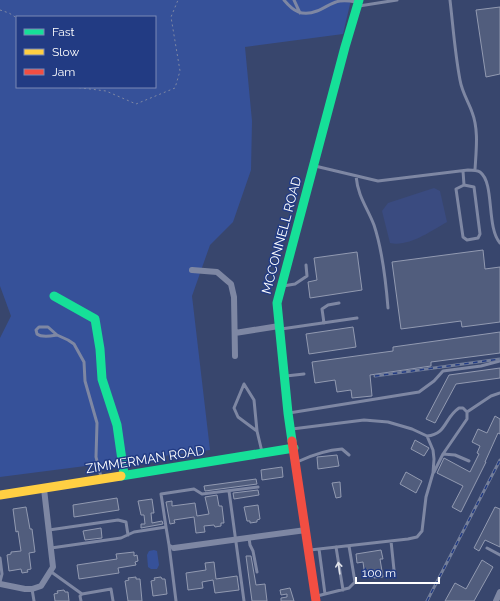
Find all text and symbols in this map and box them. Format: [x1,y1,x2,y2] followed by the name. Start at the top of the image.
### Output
[16,16,156,88] legend
[52,25,75,39] text: Fast
[52,45,79,59] text: Slow
[52,65,75,79] text: Jam
[259,175,304,295] street label: MCCONNELL ROAD
[85,443,206,476] street label: ZIMMERMAN ROAD
[356,559,439,585] scale bar
[335,562,343,575] one-way arrow
[362,566,396,580] text: 100 m

